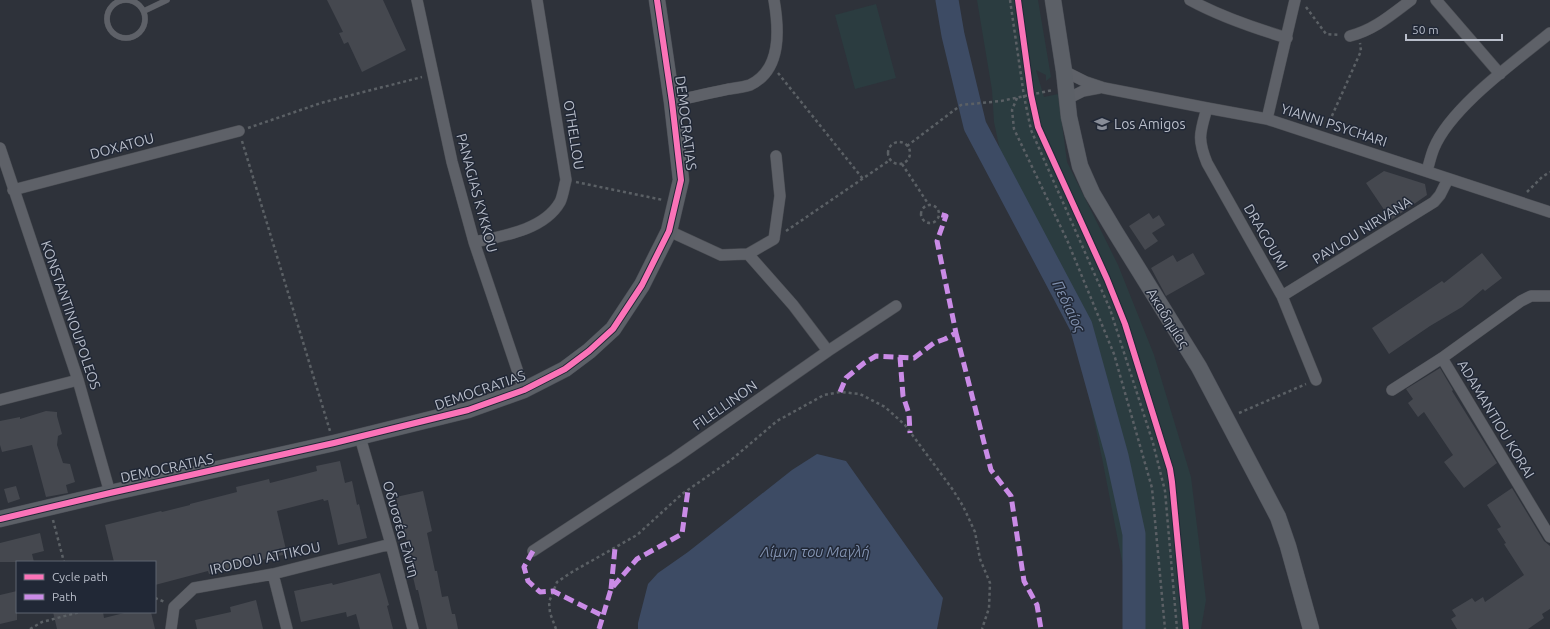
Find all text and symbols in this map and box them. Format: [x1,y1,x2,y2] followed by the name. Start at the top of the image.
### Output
[1406,16,1502,42] scale bar
[1412,23,1439,36] text: 50 m
[672,75,700,171] street label: DEMOCRATIAS
[561,99,587,171] street label: OTHELLOU
[1279,100,1389,150] street label: YIANNI PSYCHARI
[1093,115,1111,133] school or university icon: Los Amigos
[1114,116,1186,132] place label: Los Amigos
[88,130,156,162] street label: DOXATOU
[453,132,501,254] street label: PANAGIAS KYKKOU
[1309,193,1415,267] street label: PAVLOU NIRVANA
[1241,201,1291,273] street label: DRAGOUMI
[38,238,104,392] street label: KONSTANTINOUPOLEOS
[1049,277,1089,335] water label: Πεδιαίος
[1143,285,1193,351] street label: Ακαδημίας
[1454,357,1538,481] street label: ADAMANTIOU KORAI
[433,367,527,413] street label: DEMOCRATIAS
[690,377,760,433] street label: FILELLINON
[119,450,215,486] street label: DEMOCRATIAS
[380,479,422,579] street label: Οδυσσέα Ελύτη
[208,538,322,578] street label: IRODOU ATTIKOU
[759,543,870,560] water label: Λίμνη του Μαγλή
[16,561,156,613] legend
[52,570,108,583] text: Cycle path
[52,590,77,603] text: Path

